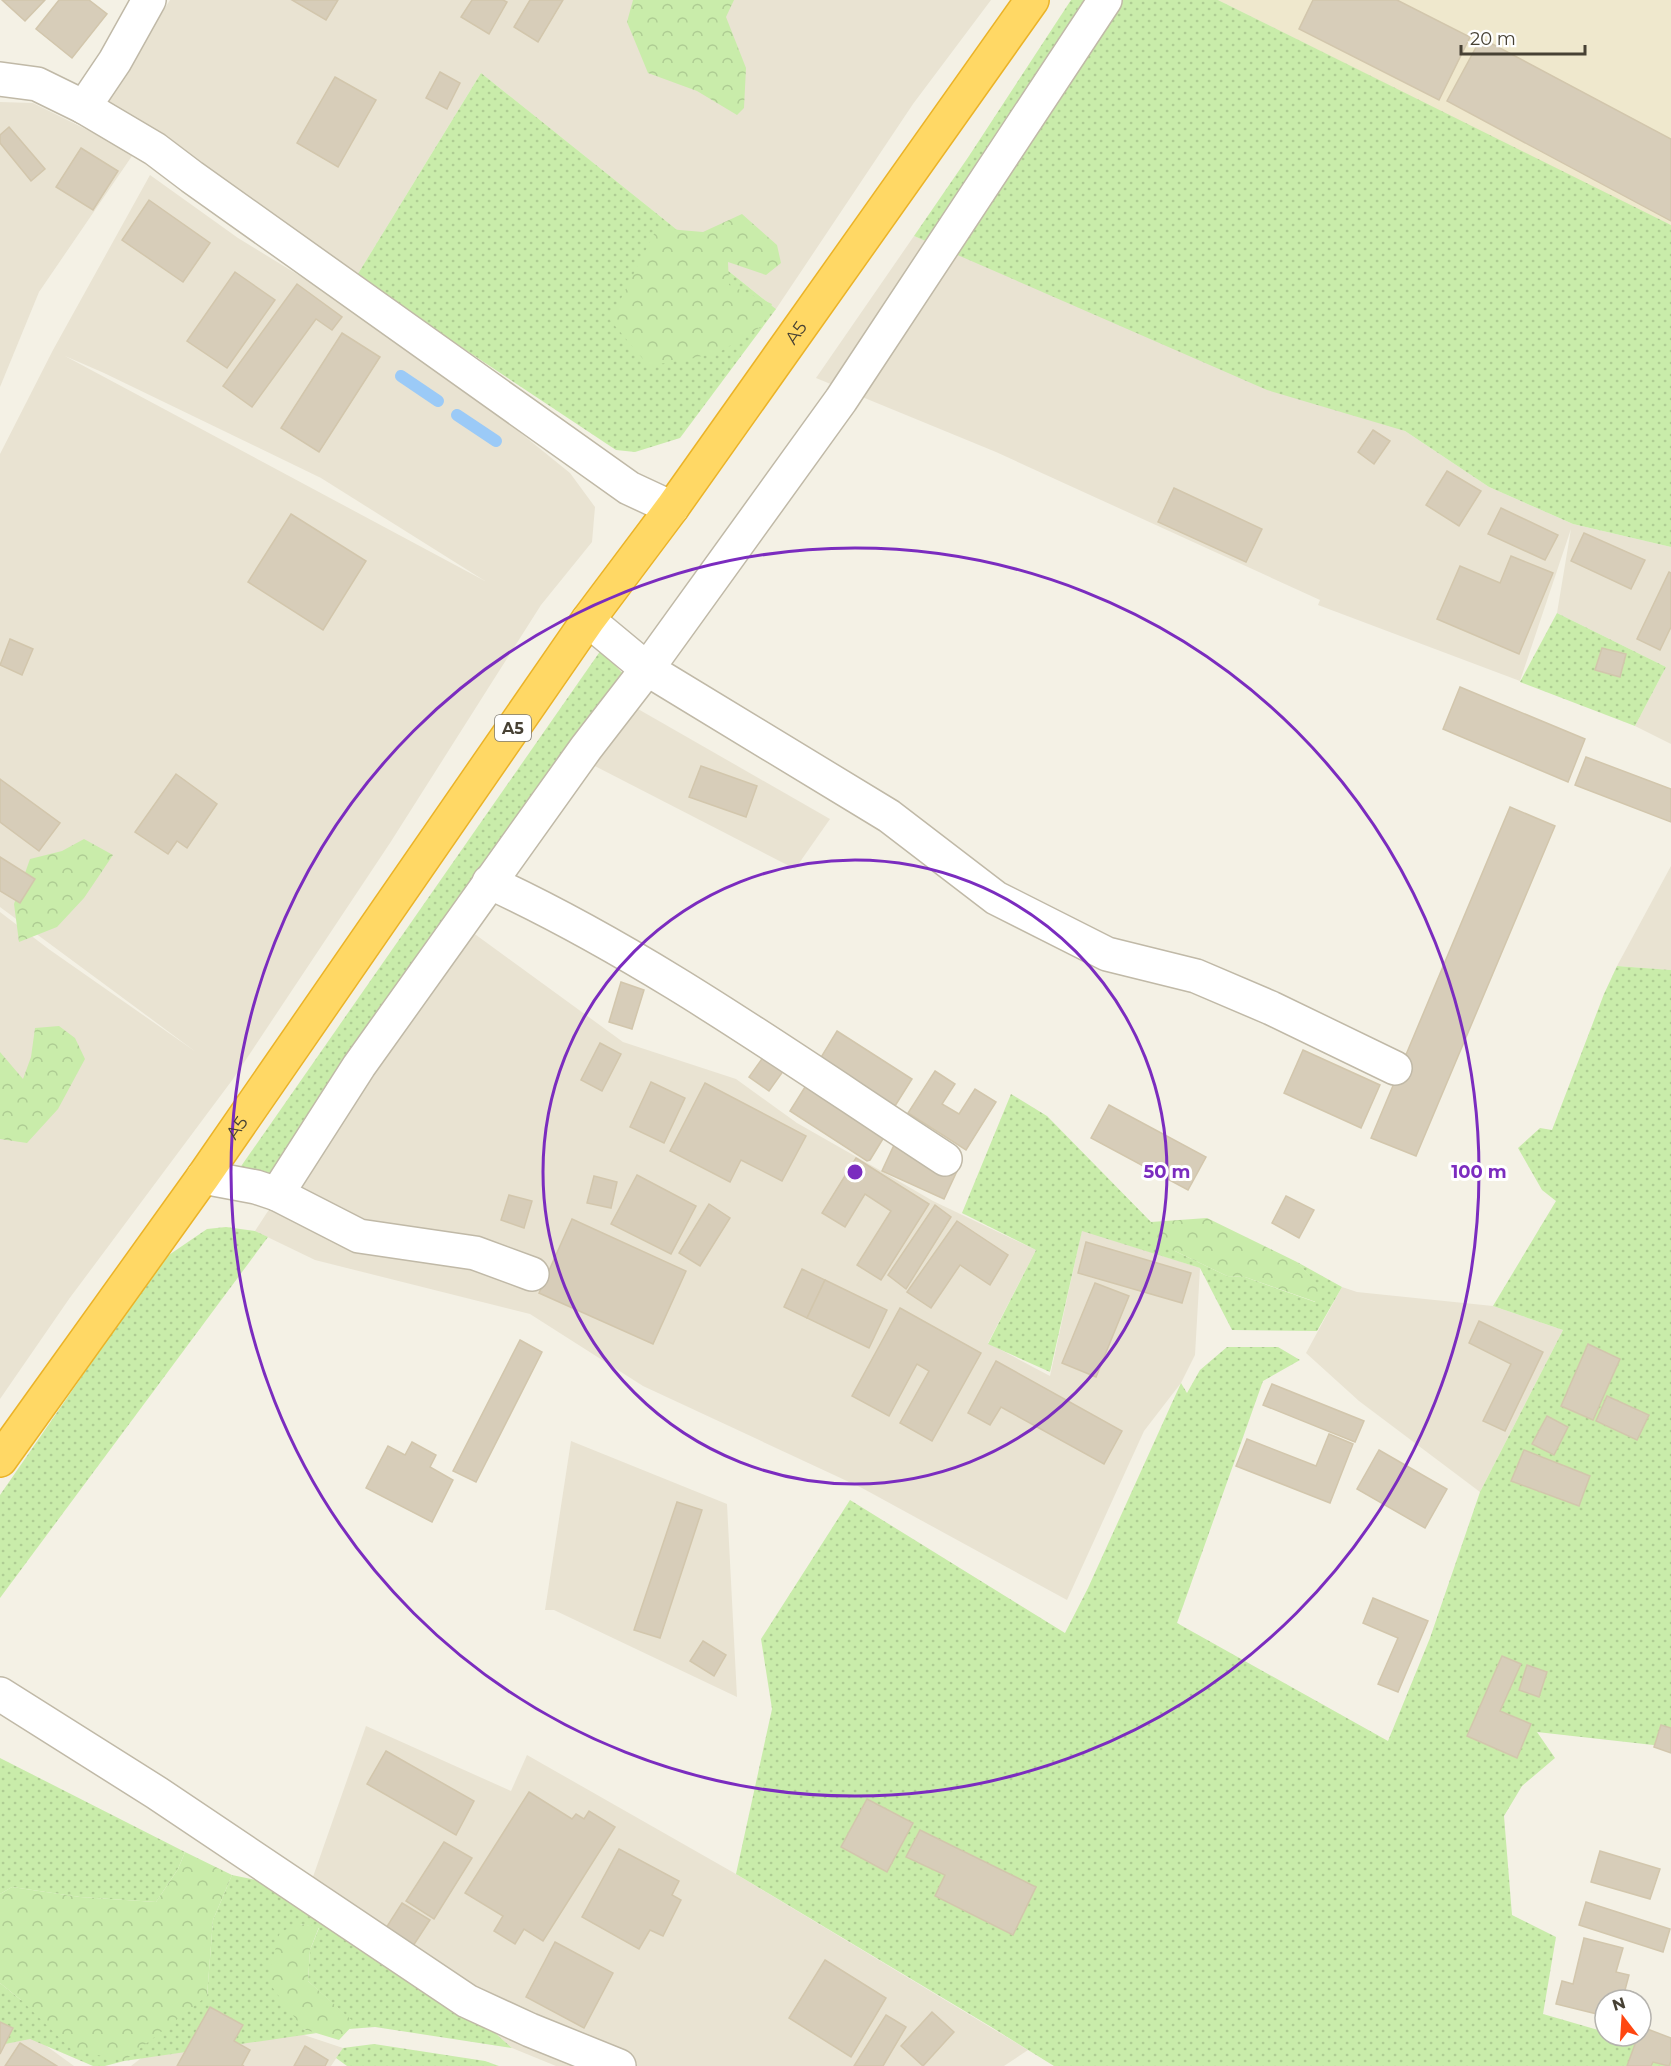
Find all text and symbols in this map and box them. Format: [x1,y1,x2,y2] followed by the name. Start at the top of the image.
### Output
[1461,18,1586,56] scale bar
[1470,28,1516,50] text: 20 m
[780,317,812,349] street label: A5
[495,715,531,741] road number: A5
[221,1112,253,1144] street label: A5
[1144,1161,1190,1183] text: 50 m
[1451,1161,1507,1183] text: 100 m
[845,1162,865,1182] centre of rings
[1593,1988,1653,2048] north arrow
[1610,1993,1628,2015] text: N

